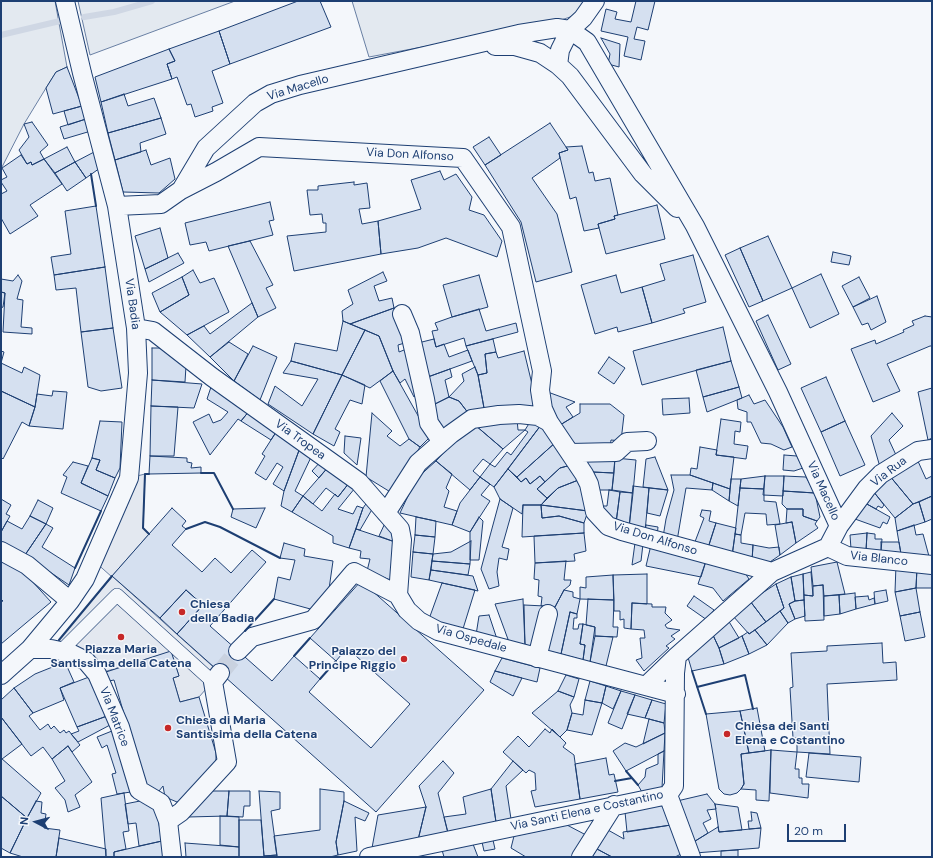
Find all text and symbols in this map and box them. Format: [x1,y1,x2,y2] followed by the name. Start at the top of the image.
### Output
[266,72,330,104] street label: Via Macello
[366,146,454,164] street label: Via Don Alfonso
[121,278,143,330] street label: Via Badia
[272,417,328,463] street label: Via Tropea
[868,454,910,490] street label: Via Rua
[804,459,842,523] street label: Via Macello
[611,519,699,559] street label: Via Don Alfonso
[849,549,909,569] street label: Via Blanco
[190,598,254,626] place label: Chiesa della Badia
[177,607,187,617] marker: Chiesa della Badia
[434,622,508,656] street label: Via Ospedale
[116,632,126,642] marker: Piazza Maria Santissima della Catena
[50,643,192,671] place label: Piazza Maria Santissima della Catena
[309,645,396,673] place label: Palazzo del Principe Riggio
[399,654,409,664] marker: Palazzo del Principe Riggio
[96,685,132,749] street label: Via Matrice
[176,714,317,742] place label: Chiesa di Maria Santissima della Catena
[735,720,845,748] place label: Chiesa dei Santi Elena e Costantino
[163,723,173,733] marker: Chiesa di Maria Santissima della Catena
[722,729,732,739] marker: Chiesa dei Santi Elena e Costantino
[509,788,665,834] street label: Via Santi Elena e Costantino
[16,802,56,842] north arrow
[17,816,31,825] text: N
[789,816,848,842] scale bar
[794,823,823,839] text: 20 m

